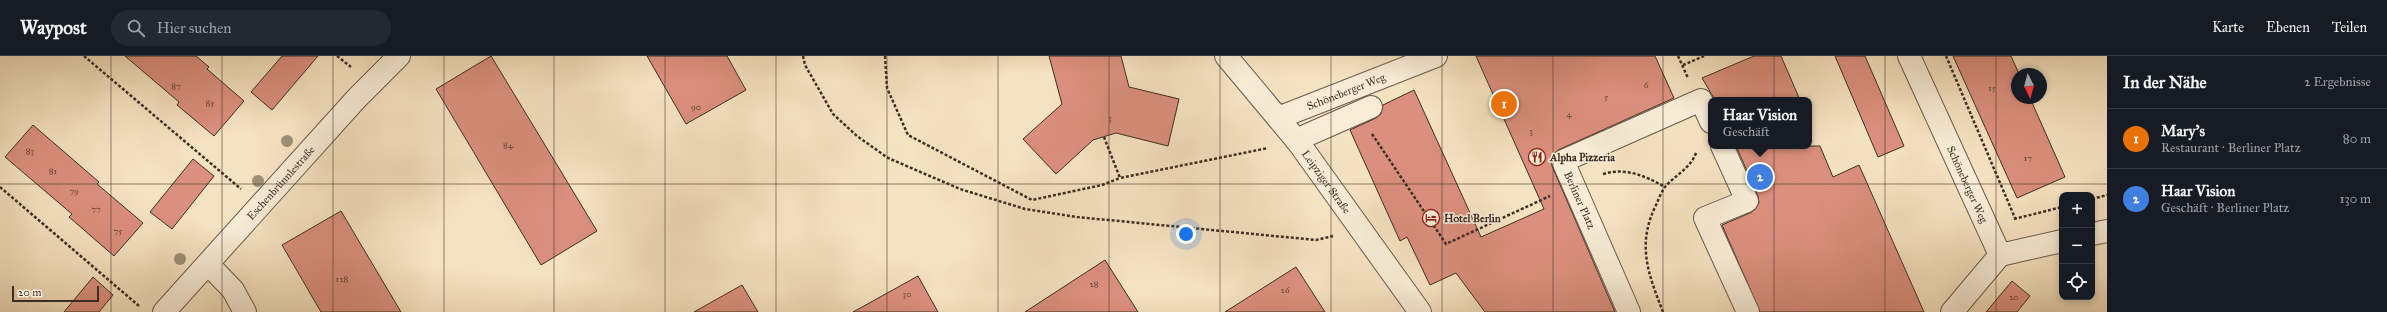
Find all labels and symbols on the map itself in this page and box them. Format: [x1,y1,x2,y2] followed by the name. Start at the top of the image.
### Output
[2011,68,2047,104] north arrow
[1305,70,1388,113] street label: Schöneberger Weg
[1644,79,1649,90] house number: 6
[171,80,181,91] house number: 87
[1988,82,1997,93] house number: 15
[1491,89,1517,119] pin: 1
[1604,91,1609,102] house number: 5
[206,97,215,108] house number: 85
[691,101,701,112] house number: 90
[1566,108,1572,119] house number: 4
[1108,112,1112,123] house number: 3
[1529,125,1533,136] house number: 3
[503,139,514,150] house number: 84
[244,143,318,223] street label: Eschenbrünnlestraße
[1944,144,1991,226] street label: Schöneberger Weg
[26,145,35,156] house number: 83
[1527,147,1547,167] restaurant icon: Alpha Pizzeria
[1299,148,1353,217] street label: Leipziger Straße
[1549,151,1615,165] place label: Alpha Pizzeria
[2024,152,2032,163] house number: 17
[1747,162,1773,192] pin: 2
[49,165,58,176] house number: 81
[1561,169,1598,231] street label: Berliner Platz
[69,185,79,196] house number: 79
[91,203,101,214] house number: 77
[1421,208,1441,228] hotel icon: Hotel Berlin
[1444,212,1501,225] place label: Hotel Berlin
[1176,224,1196,244] your location
[114,225,123,236] house number: 75
[336,273,349,284] house number: 128
[1089,278,1099,289] house number: 28
[12,284,99,303] scale bar
[1280,284,1290,295] house number: 26
[903,288,911,299] house number: 30
[2009,291,2019,302] house number: 20

